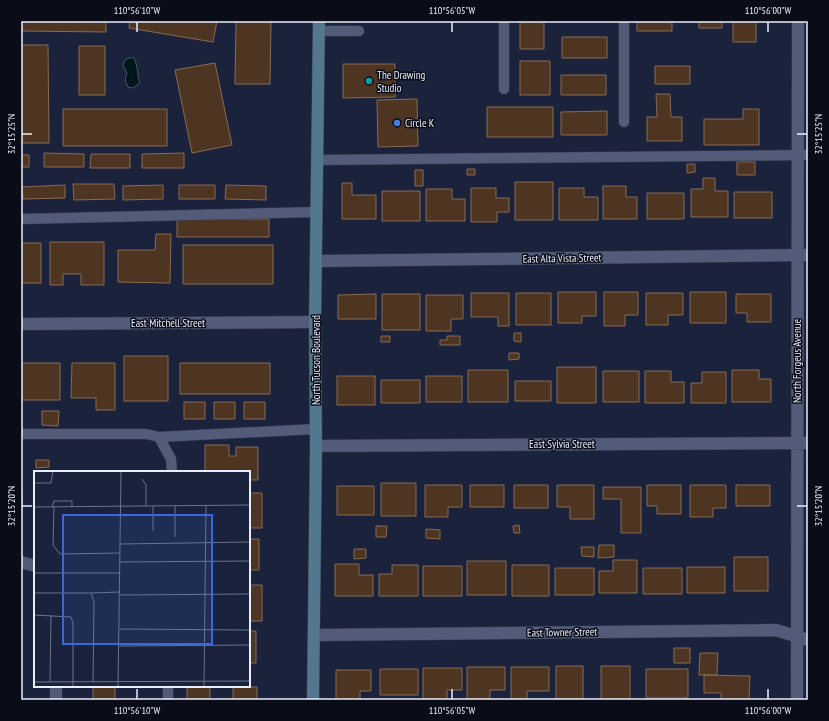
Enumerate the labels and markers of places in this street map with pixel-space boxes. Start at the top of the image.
place label: The Drawing Studio [377,68,426,95]
marker: The Drawing Studio [364,76,374,86]
place label: Circle K [405,116,435,130]
marker: Circle K [392,118,402,128]

